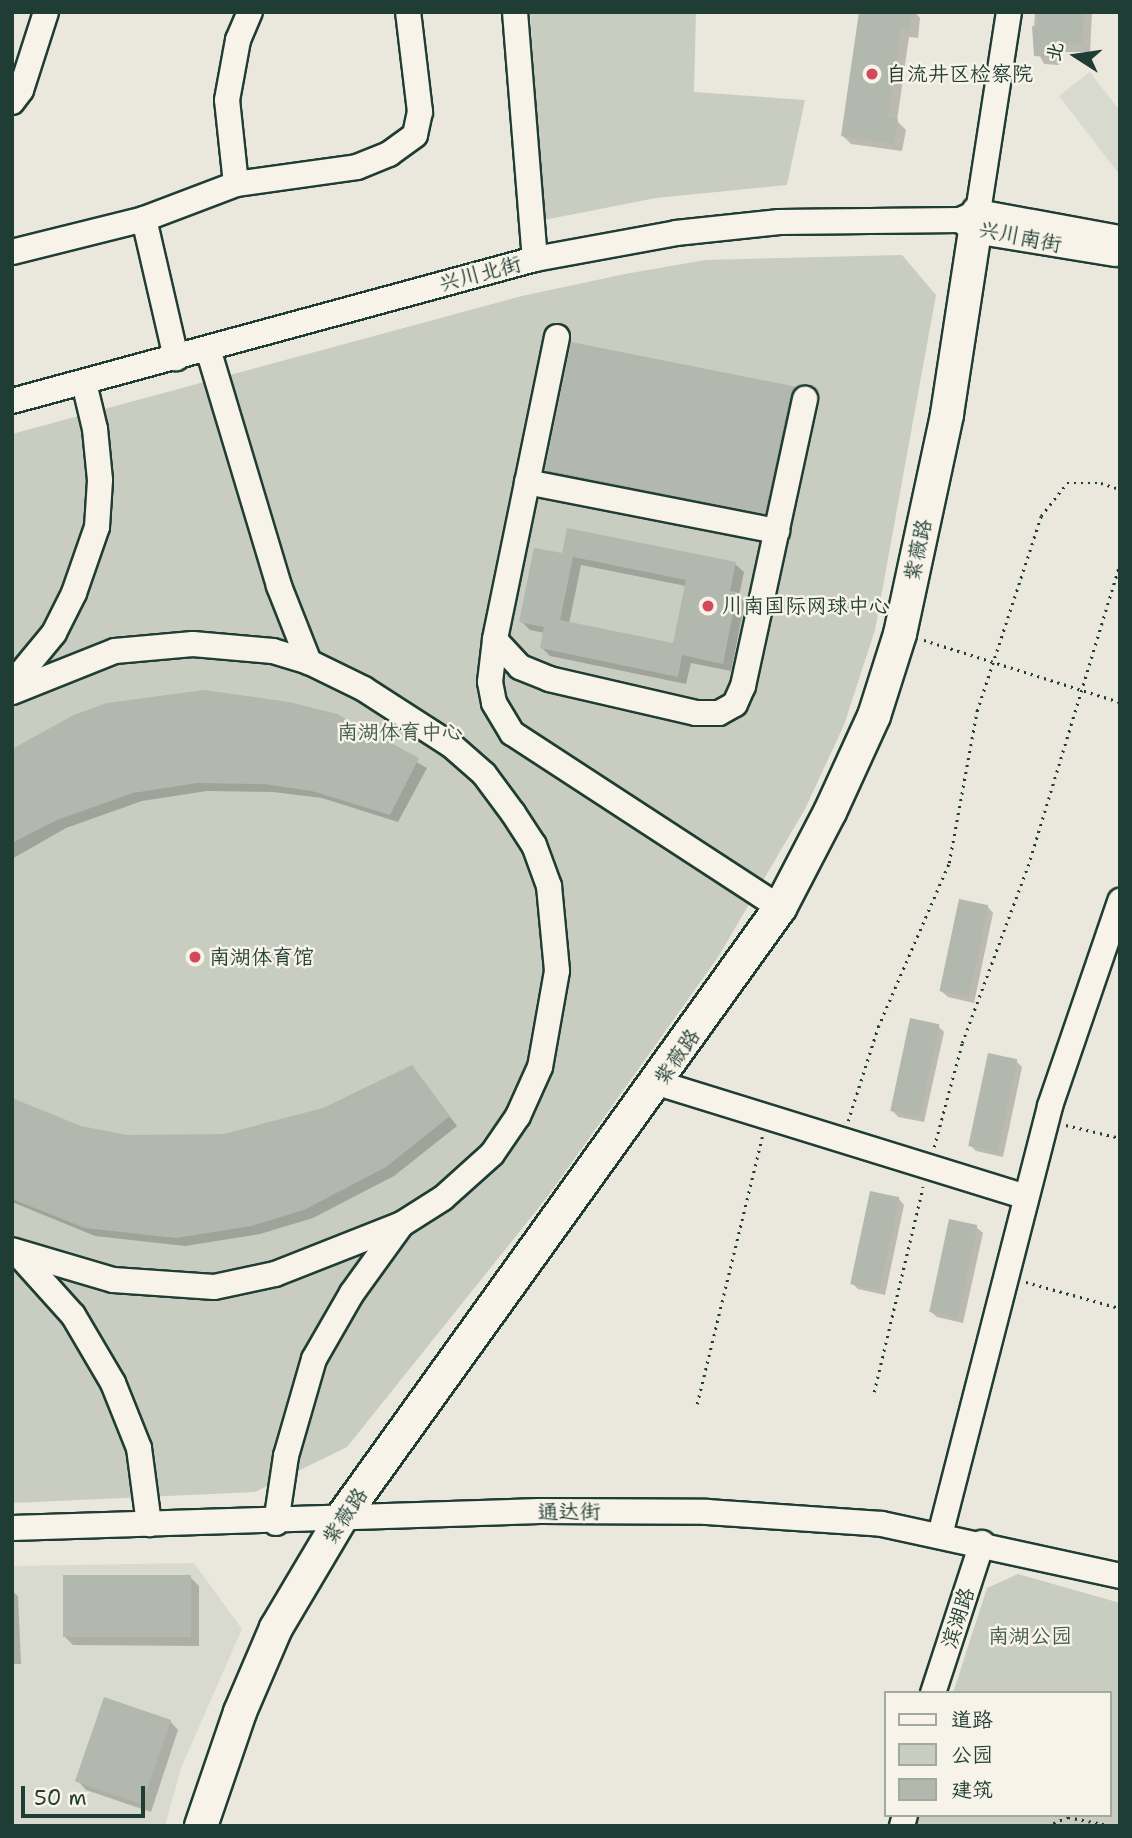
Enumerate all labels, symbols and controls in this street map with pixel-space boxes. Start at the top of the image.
north arrow [1041,21,1111,91]
text: 北 [1041,40,1069,63]
place label: 自流井区检察院 [886,61,1033,87]
marker: 自流井区检察院 [864,66,880,82]
street label: 兴川南街 [976,217,1064,257]
street label: 兴川北街 [436,251,524,297]
street label: 紫薇路 [899,517,937,583]
place label: 川南国际网球中心 [722,593,890,619]
marker: 川南国际网球中心 [700,598,716,614]
park label: 南湖体育中心 [337,719,463,745]
place label: 南湖体育馆 [209,944,314,970]
marker: 南湖体育馆 [187,949,203,965]
street label: 紫薇路 [649,1024,705,1090]
street label: 紫薇路 [317,1483,373,1549]
street label: 通达街 [537,1499,601,1525]
street label: 滨湖路 [936,1584,980,1652]
park label: 南湖公园 [988,1623,1072,1649]
legend [884,1691,1111,1817]
text: 道路 [951,1706,993,1734]
text: 公园 [951,1741,993,1769]
scale bar [24,1772,149,1816]
text: 建筑 [951,1776,993,1804]
text: 50 m [34,1784,87,1812]

